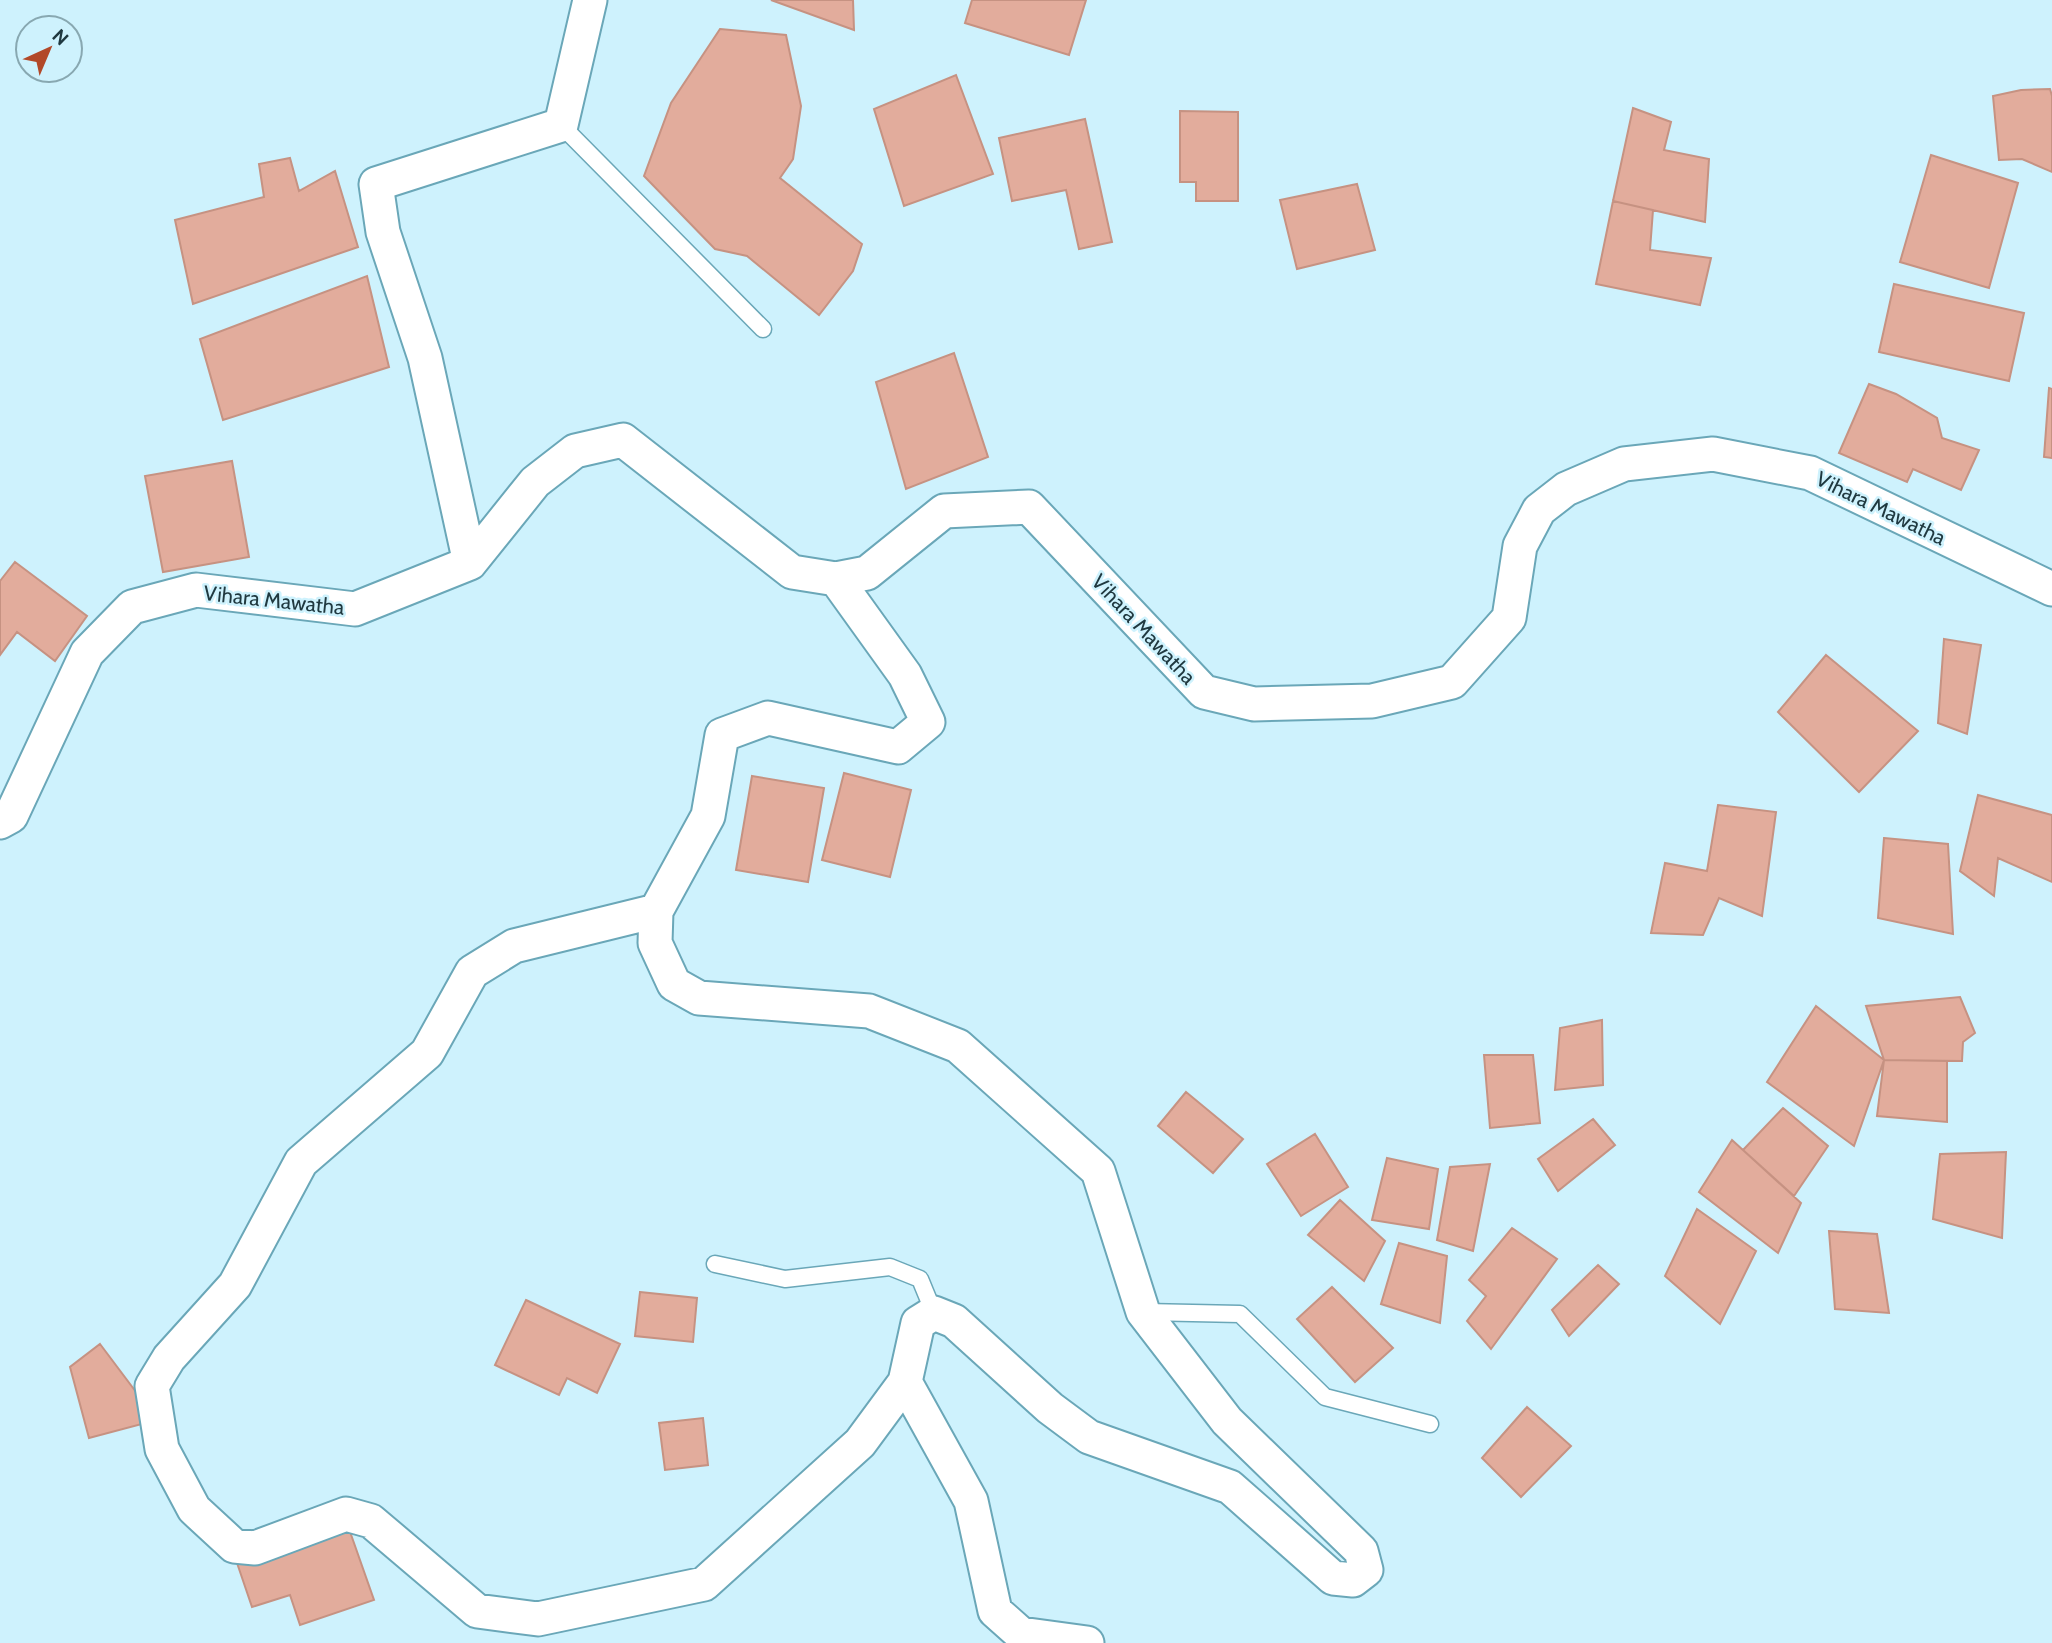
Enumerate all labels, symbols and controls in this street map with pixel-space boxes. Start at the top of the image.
north arrow [14,14,84,84]
text: N [48,24,73,50]
street label: Vihara Mawatha [1812,466,1950,550]
street label: Vihara Mawatha [1087,569,1201,689]
street label: Vihara Mawatha [202,580,346,620]

